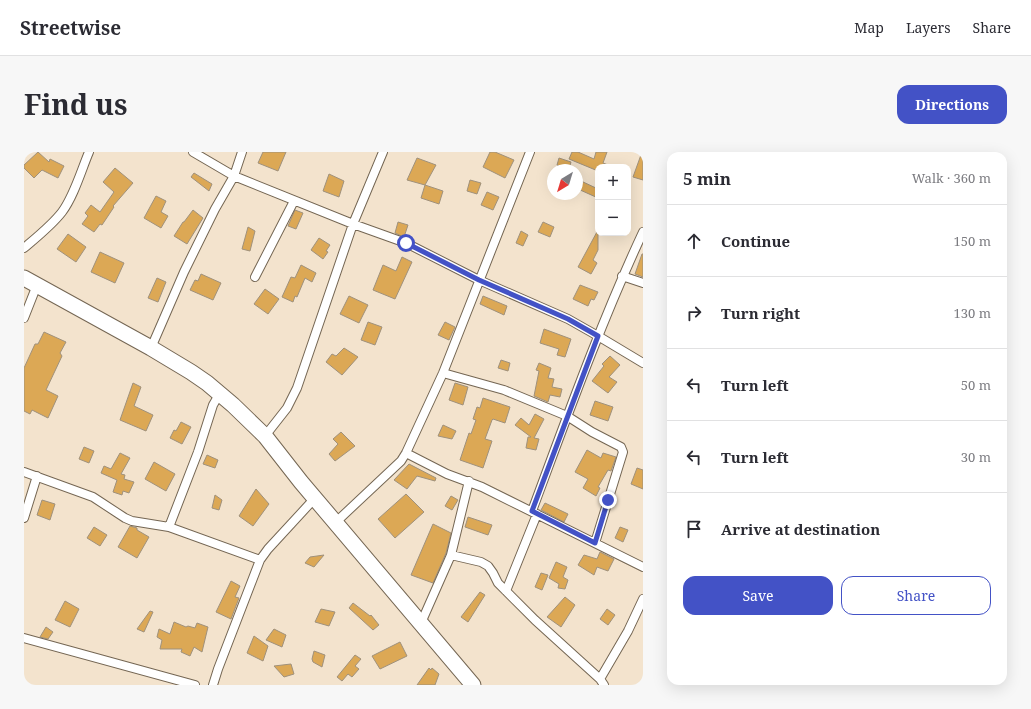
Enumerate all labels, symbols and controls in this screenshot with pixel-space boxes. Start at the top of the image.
text: Streetwise [20,15,121,41]
text: Map [854,18,884,37]
text: Layers [906,18,951,37]
text: Share [973,18,1011,37]
text: Find us [24,85,128,123]
button: Directions [897,85,1007,124]
north arrow [547,164,583,200]
map controls [595,164,631,236]
button: + [595,164,631,200]
text: 5 min [683,167,731,190]
text: Walk · 360 m [912,169,991,187]
button: − [595,200,631,236]
icon: ahead [683,230,705,252]
text: Continue [721,231,790,251]
text: 150 m [954,232,991,250]
route start [397,234,415,252]
icon: right [683,302,705,324]
text: Turn right [721,303,800,323]
text: 130 m [954,304,991,322]
icon: left [683,374,705,396]
text: Turn left [721,375,789,395]
text: 50 m [961,376,991,394]
icon: left [683,446,705,468]
text: Turn left [721,447,789,467]
text: 30 m [961,448,991,466]
route end [599,491,617,509]
icon: arrive [683,518,705,540]
text: Arrive at destination [721,519,880,539]
button: Save [683,576,833,615]
button: Share [841,576,991,615]

